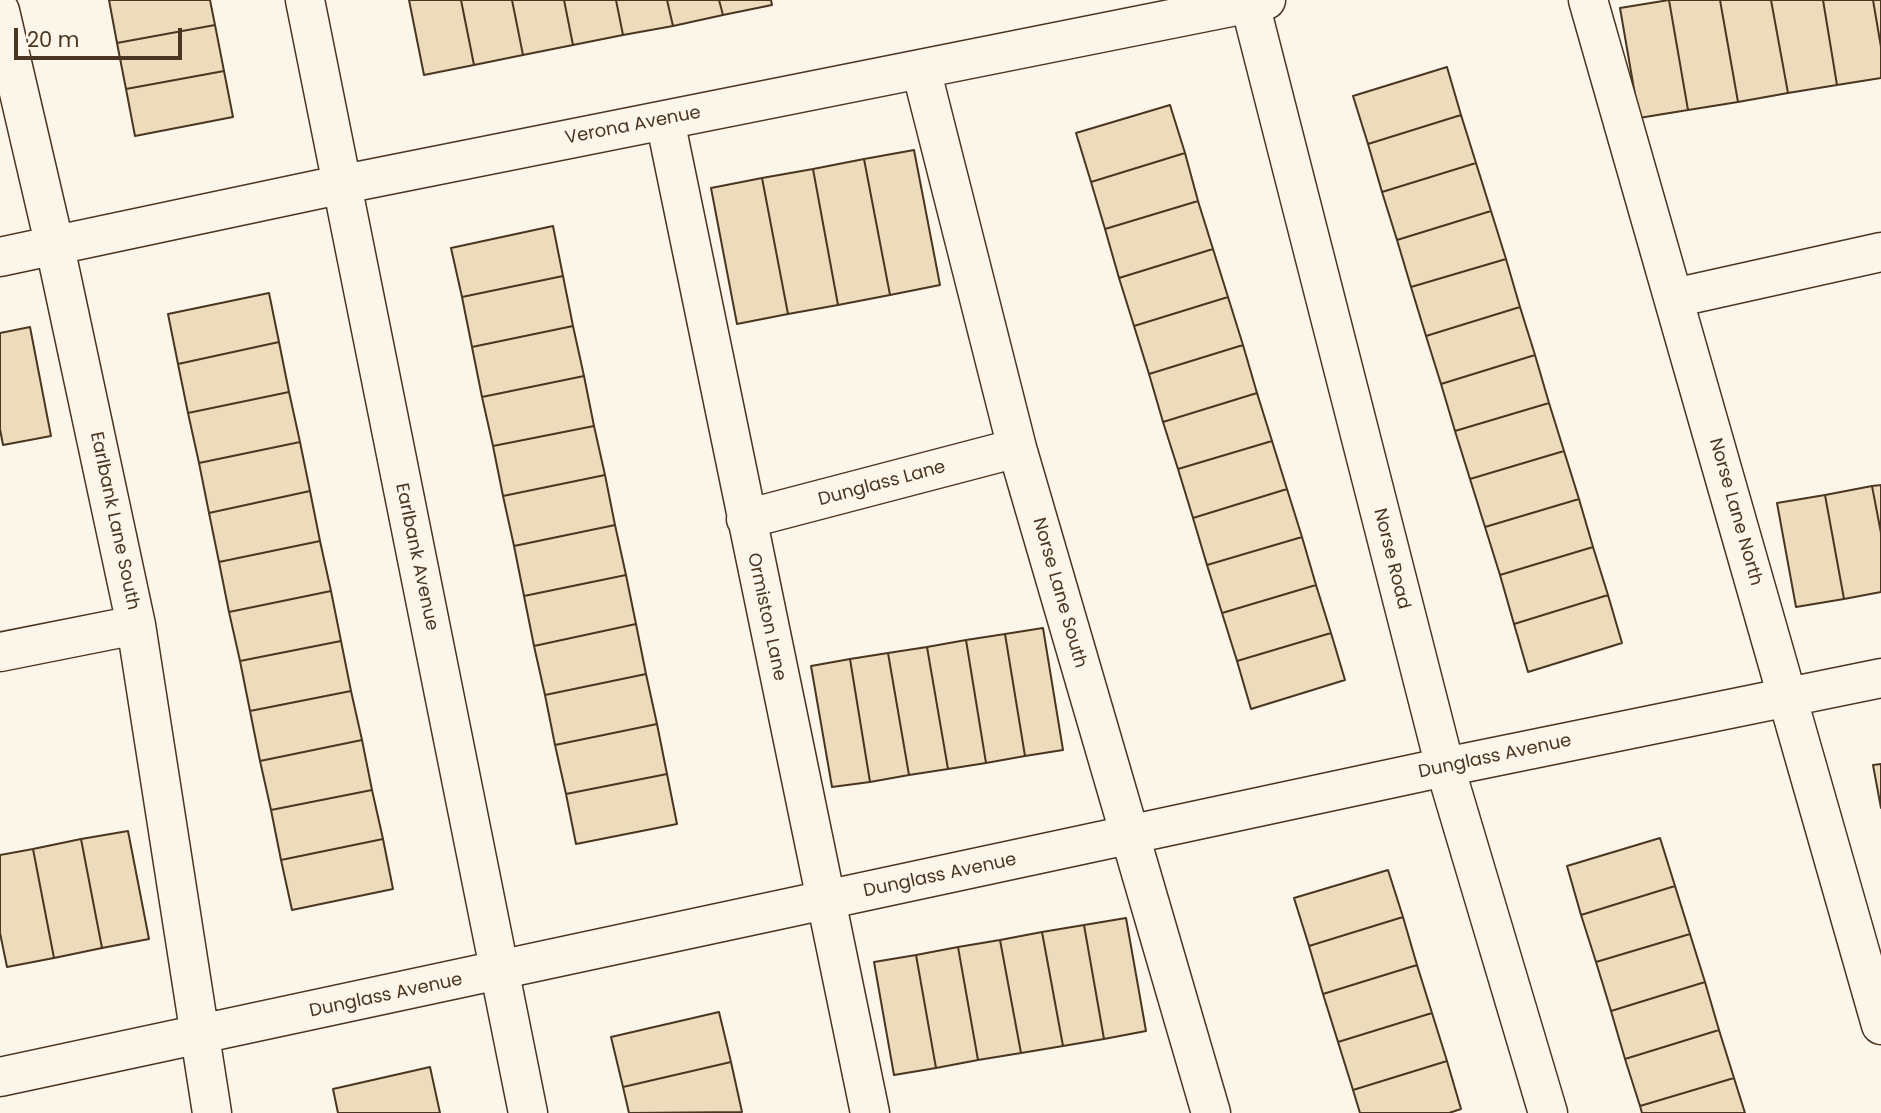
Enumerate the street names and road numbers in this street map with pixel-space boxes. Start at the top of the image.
street label: Verona Avenue [563,102,703,150]
street label: Earlbank Lane South [85,430,143,612]
street label: Norse Lane North [1704,436,1766,588]
street label: Dunglass Lane [816,457,948,511]
street label: Earlbank Avenue [390,481,442,633]
street label: Norse Road [1368,506,1414,612]
street label: Norse Lane South [1027,515,1091,671]
street label: Ormiston Lane [742,551,790,683]
street label: Dunglass Avenue [1417,730,1573,784]
street label: Dunglass Avenue [862,849,1018,903]
street label: Dunglass Avenue [308,969,464,1023]

